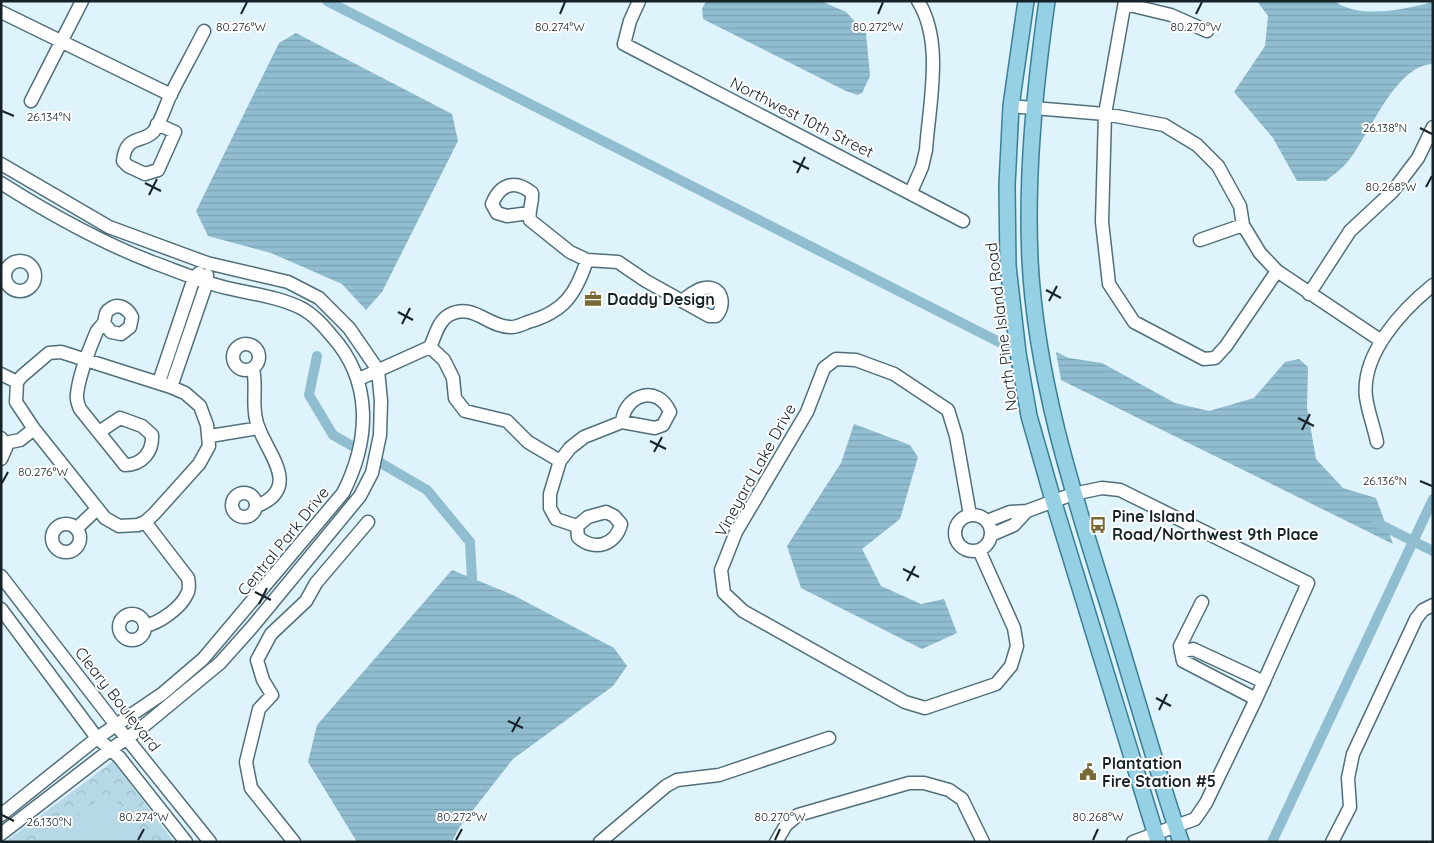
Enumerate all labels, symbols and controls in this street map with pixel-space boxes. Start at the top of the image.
text: 80.276°W [216,19,266,34]
text: 80.274°W [535,19,585,34]
text: 80.272°W [853,19,904,34]
text: 80.270°W [1170,19,1222,34]
street label: Northwest 10th Street [727,72,877,162]
text: 26.134°N [27,109,71,124]
text: 26.138°N [1363,120,1407,135]
text: 80.268°W [1366,179,1417,194]
street label: North Pine Island Road [981,241,1021,413]
office icon: Daddy Design [583,289,603,309]
place label: Daddy Design [607,289,715,309]
street label: Vineyard Lake Drive [710,400,800,540]
text: 80.276°W [18,464,68,479]
text: 26.136°N [1363,473,1407,488]
street label: Central Park Drive [233,482,333,600]
place label: Pine Island Road/Northwest 9th Place [1112,506,1318,544]
bus stop icon: Pine Island Road/Northwest 9th Place [1088,515,1108,535]
street label: Cleary Boulevard [71,643,165,755]
place label: Plantation Fire Station #5 [1102,753,1216,791]
public building icon: Plantation Fire Station #5 [1078,762,1098,782]
text: 80.274°W [119,809,169,824]
text: 80.272°W [437,809,488,824]
text: 80.270°W [754,809,806,824]
text: 80.268°W [1073,809,1124,824]
text: 26.130°N [26,814,72,829]

